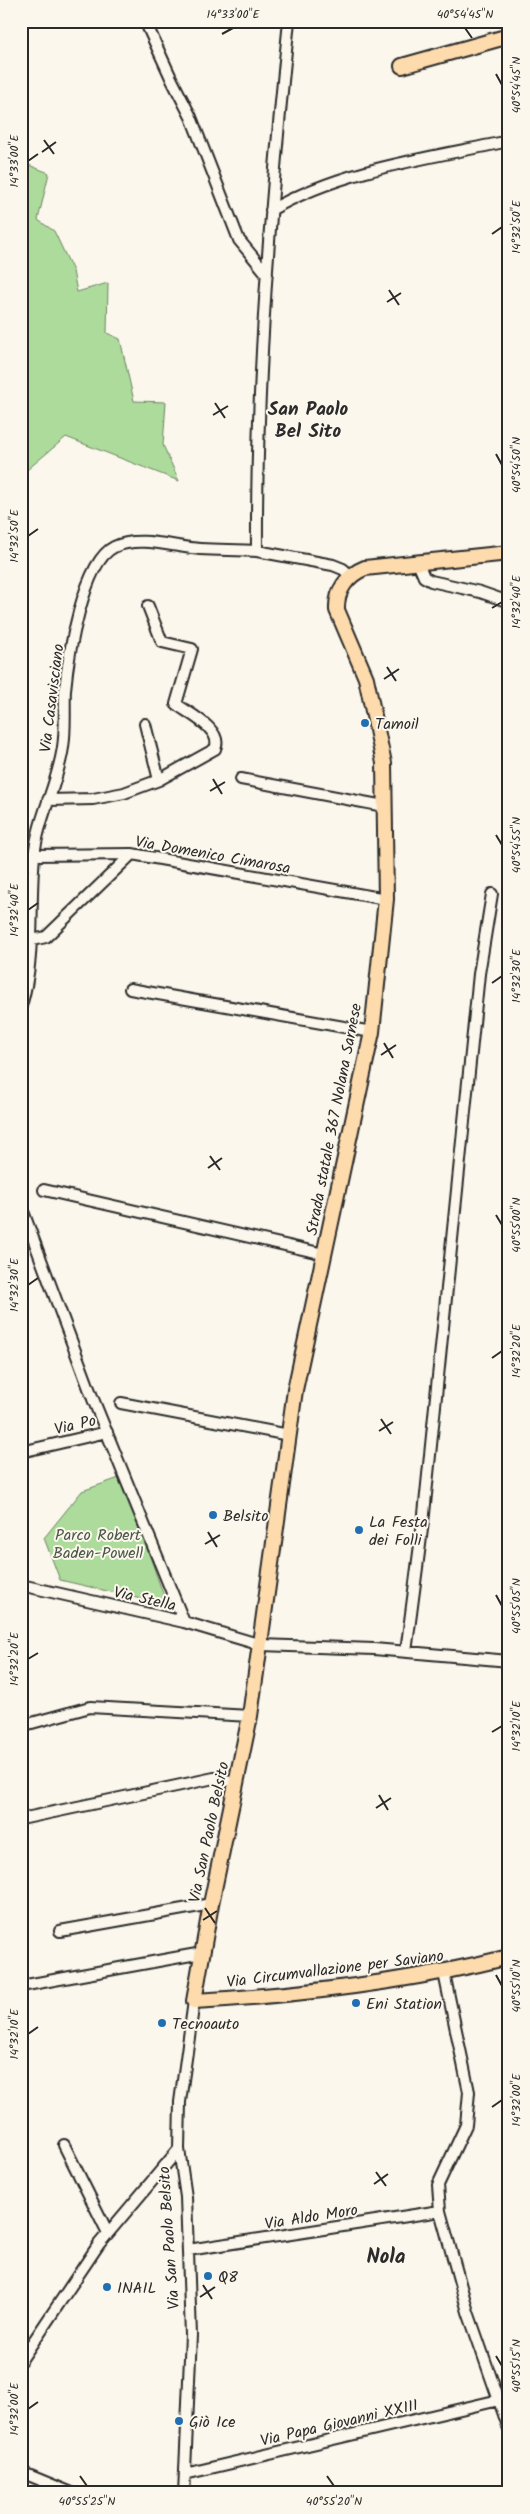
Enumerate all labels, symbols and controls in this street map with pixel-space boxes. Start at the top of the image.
text: 14°33'00"E [207,5,260,24]
text: 40°54'45"N [437,5,493,24]
text: 40°54'45"N [507,57,526,113]
text: 14°33'00"E [5,134,24,187]
text: 14°32'50"E [507,199,526,254]
district label: San Paolo Bel Sito [268,395,349,447]
text: 40°54'50"N [507,437,526,493]
text: 14°32'50"E [5,508,24,563]
text: 14°32'40"E [507,574,526,629]
street label: Via Casavisciano [33,642,72,754]
place label: Tamoil [375,712,419,737]
marker: Tamoil [359,717,371,729]
text: 40°54'55"N [507,817,526,873]
street label: Via Domenico Cimarosa [133,830,292,881]
text: 14°32'40"E [5,882,24,937]
text: 14°32'30"E [507,948,526,1003]
street label: Strada statale 367 Nolana Sarnese [300,1001,369,1237]
text: 40°55'00"N [507,1197,526,1253]
text: 14°32'30"E [5,1257,24,1312]
text: 14°32'20"E [507,1323,526,1378]
street label: Via Po [52,1409,99,1442]
place label: Belsito [223,1504,268,1529]
marker: Belsito [207,1509,219,1521]
place label: La Festa dei Folli [369,1510,428,1553]
park label: Parco Robert Baden-Powell [53,1523,143,1566]
marker: La Festa dei Folli [353,1524,365,1536]
text: 40°55'05"N [507,1578,526,1634]
street label: Via Stella [111,1580,178,1619]
text: 14°32'20"E [5,1631,24,1686]
text: 14°32'10"E [507,1700,526,1751]
street label: Via San Paolo Belsito [182,1759,237,1905]
street label: Via Circumvallazione per Saviano [225,1944,445,1995]
text: 40°55'10"N [507,1959,526,2013]
place label: Eni Station [366,1992,442,2017]
marker: Eni Station [350,1997,362,2009]
text: 14°32'10"E [5,2008,24,2059]
place label: Tecnoauto [172,2012,239,2037]
marker: Tecnoauto [156,2017,168,2029]
text: 14°32'00"E [507,2073,526,2127]
street label: Via San Paolo Belsito [152,2165,187,2310]
street label: Via Aldo Moro [263,2198,360,2237]
district label: Nola [366,2241,406,2274]
place label: Q8 [218,2265,238,2290]
marker: Q8 [202,2270,214,2282]
place label: INAIL [117,2276,156,2301]
marker: INAIL [101,2281,113,2293]
text: 40°55'15"N [507,2339,526,2393]
text: 14°32'00"E [5,2382,24,2436]
street label: Via Papa Giovanni XXIII [258,2393,421,2454]
place label: Giò Ice [189,2410,236,2435]
marker: Giò Ice [173,2415,185,2427]
text: 40°55'25"N [59,2492,115,2511]
text: 40°55'20"N [306,2492,362,2511]

